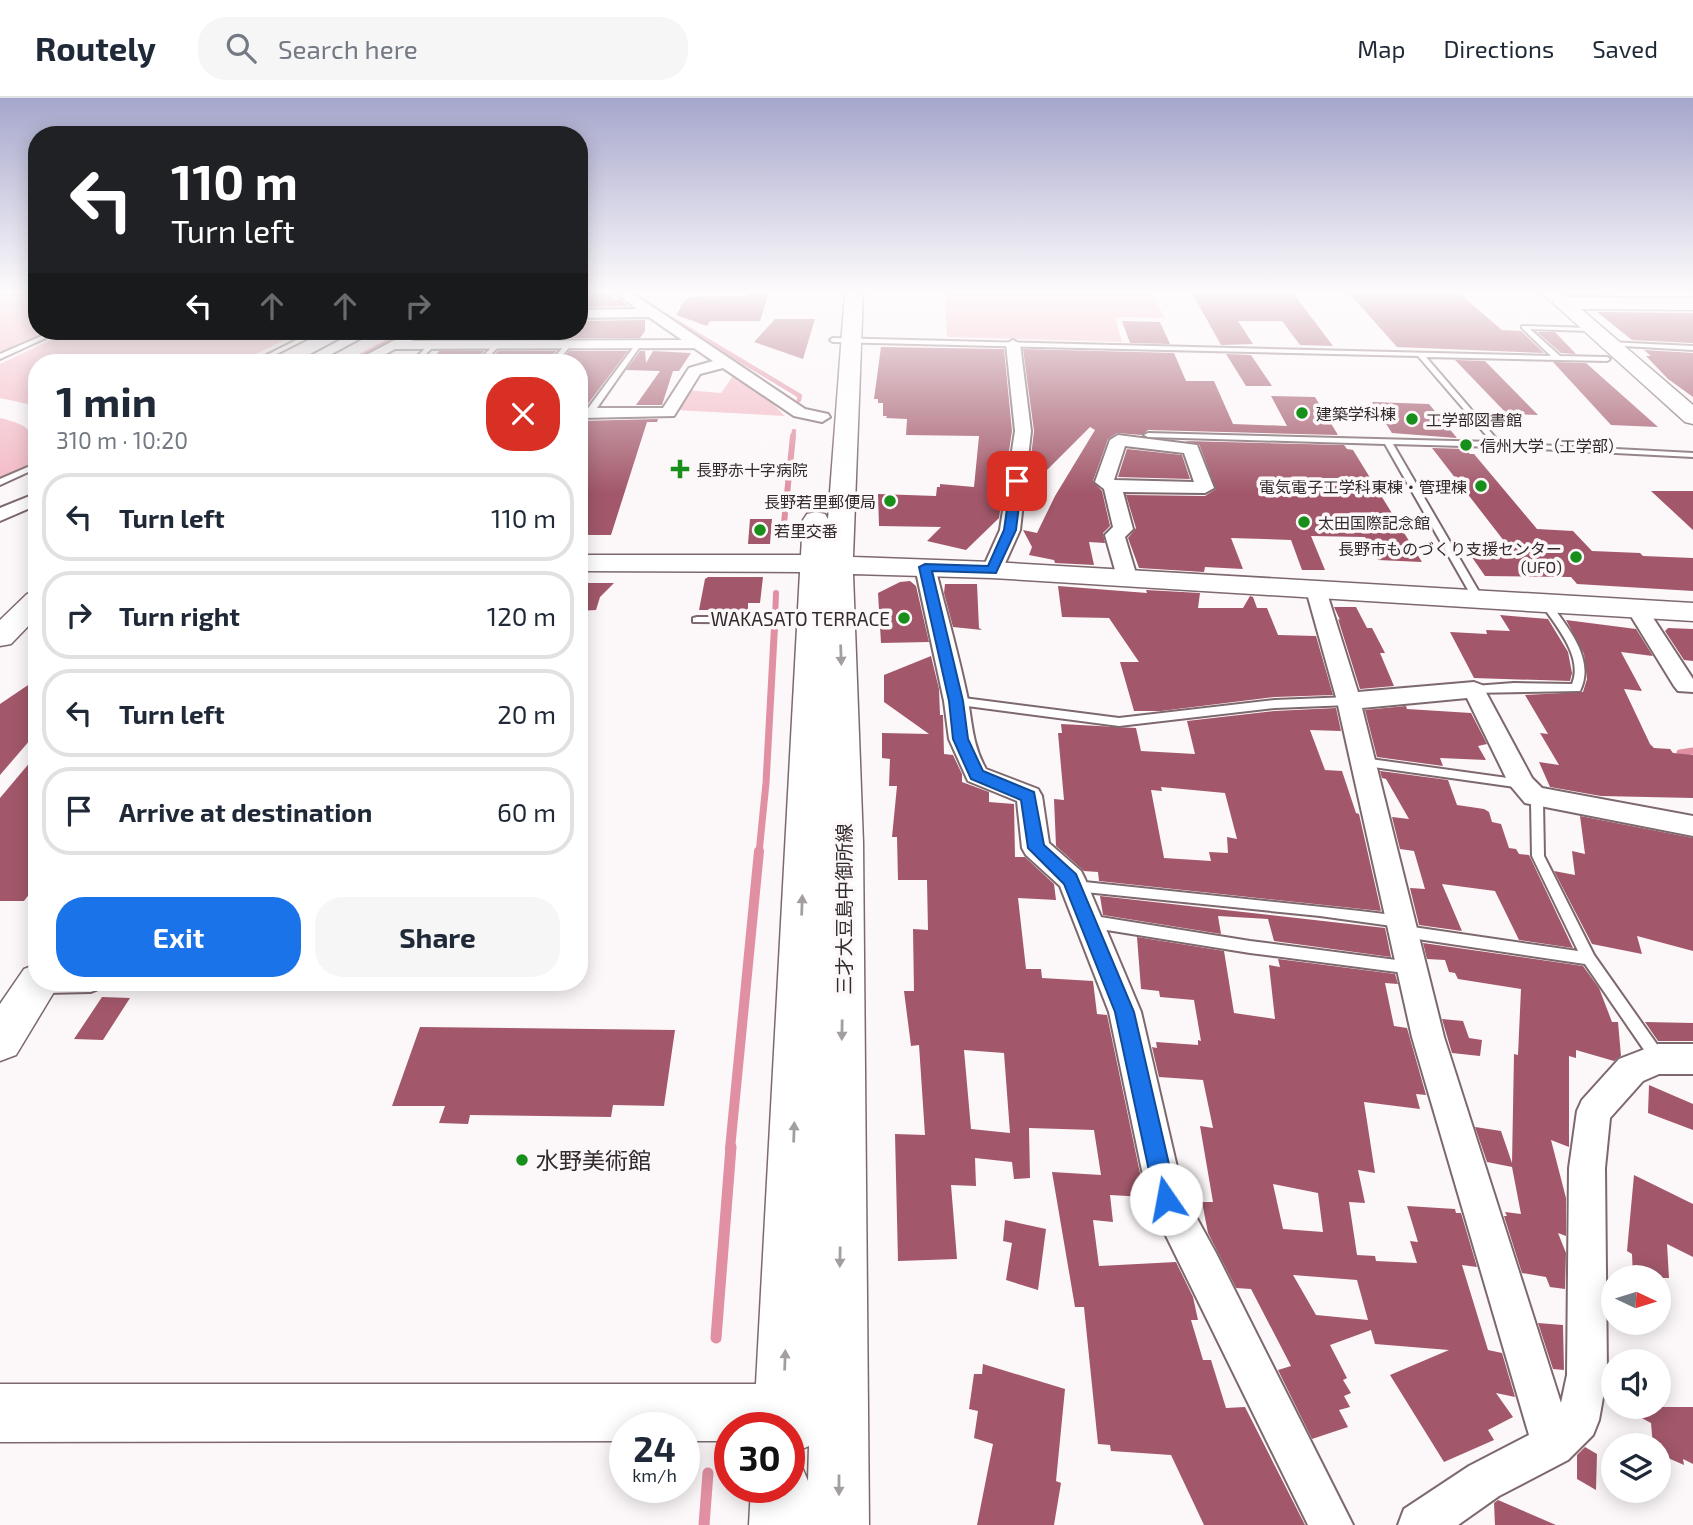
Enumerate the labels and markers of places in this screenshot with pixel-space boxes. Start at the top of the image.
place label: 建築学科棟 [1316,404,1396,423]
marker: 建築学科棟 [1294,405,1310,421]
place label: 工学部図書館 [1426,410,1522,429]
marker: 工学部図書館 [1404,411,1420,427]
place label: 信州大学（工学部） [1480,436,1624,455]
marker: 信州大学（工学部） [1458,437,1474,453]
pin [987,451,1047,511]
marker: 長野赤十字病院 [670,459,690,479]
place label: 長野赤十字病院 [696,460,808,479]
place label: 電気電子工学科東棟・管理棟 [1259,477,1467,496]
marker: 電気電子工学科東棟・管理棟 [1473,478,1489,494]
place label: 長野若里郵便局 [764,492,876,511]
marker: 長野若里郵便局 [882,493,898,509]
place label: 太田国際記念館 [1318,513,1430,532]
marker: 太田国際記念館 [1296,514,1312,530]
place label: 若里交番 [774,521,838,540]
marker: 若里交番 [752,522,768,538]
place label: 長野市ものづくり支援センター (UFO) [1338,539,1562,576]
marker: 長野市ものづくり支援センター (UFO) [1568,549,1584,565]
place label: WAKASATO TERRACE [711,607,890,630]
marker: WAKASATO TERRACE [896,610,912,626]
place label: 水野美術館 [536,1146,651,1174]
marker: 水野美術館 [514,1152,530,1168]

